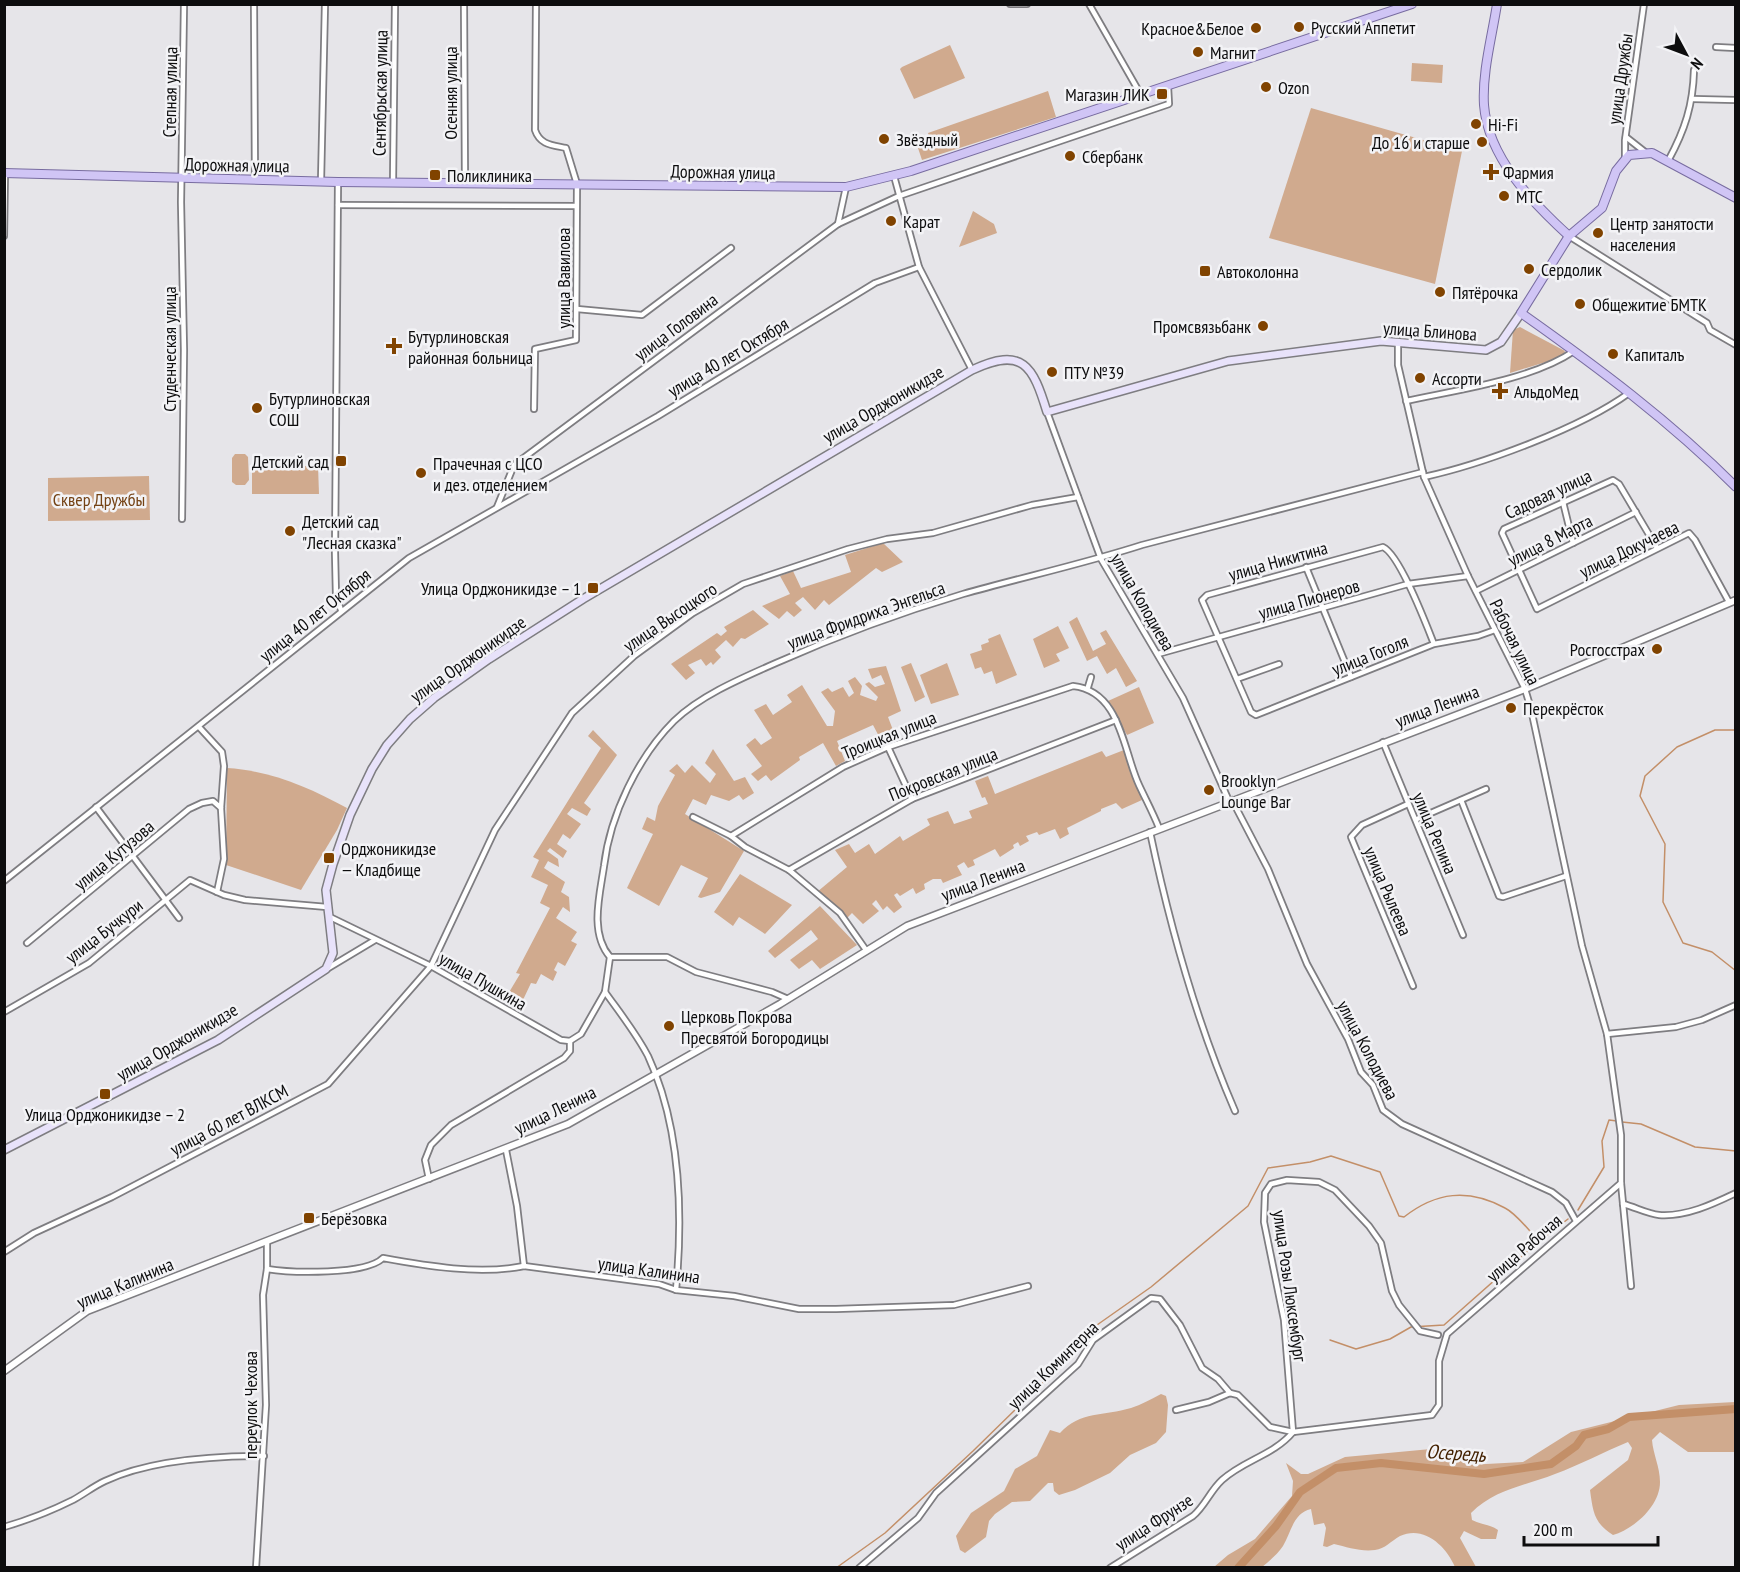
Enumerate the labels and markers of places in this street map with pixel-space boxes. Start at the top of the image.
place label: Русский Аппетит [1311,16,1415,39]
place label: Красное&Белое [1141,17,1244,40]
marker: Русский Аппетит [1292,20,1306,34]
marker: Красное&Белое [1249,21,1263,35]
place label: Магнит [1210,41,1256,64]
marker: Магнит [1191,45,1205,59]
place label: Ozon [1278,76,1310,99]
marker: Ozon [1259,80,1273,94]
place label: Магазин ЛИК [1065,83,1150,106]
marker: Магазин ЛИК [1155,87,1169,101]
place label: Hi-Fi [1488,113,1518,136]
marker: Hi-Fi [1469,117,1483,131]
place label: Звёздный [896,128,958,151]
place label: До 16 и старше [1372,131,1470,154]
marker: Звёздный [877,132,891,146]
marker: До 16 и старше [1475,135,1489,149]
place label: Сбербанк [1082,145,1143,168]
marker: Сбербанк [1063,149,1077,163]
place label: Фармия [1503,161,1554,184]
place label: Поликлиника [447,164,532,187]
marker: Фармия [1484,165,1498,179]
marker: Поликлиника [428,168,442,182]
place label: МТС [1516,185,1543,208]
marker: МТС [1497,189,1511,203]
place label: Карат [903,210,940,233]
place label: Центр занятости населения [1610,212,1714,256]
marker: Карат [884,214,898,228]
marker: Центр занятости населения [1591,226,1605,240]
place label: Сердолик [1541,258,1602,281]
place label: Автоколонна [1217,260,1299,283]
marker: Сердолик [1522,262,1536,276]
marker: Автоколонна [1198,264,1212,278]
place label: Пятёрочка [1452,281,1518,304]
marker: Пятёрочка [1433,285,1447,299]
place label: Общежитие БМТК [1592,293,1707,316]
marker: Общежитие БМТК [1573,297,1587,311]
place label: Промсвязьбанк [1153,315,1251,338]
marker: Промсвязьбанк [1256,319,1270,333]
place label: Бутурлиновская районная больница [408,325,533,369]
marker: Бутурлиновская районная больница [385,337,403,355]
place label: Капиталъ [1625,343,1684,366]
marker: Капиталъ [1606,347,1620,361]
place label: ПТУ №39 [1064,361,1124,384]
marker: ПТУ №39 [1045,365,1059,379]
place label: Ассорти [1432,367,1482,390]
marker: Ассорти [1413,371,1427,385]
place label: АльдоМед [1514,380,1579,403]
marker: АльдоМед [1491,382,1509,400]
place label: Бутурлиновская СОШ [269,387,370,431]
marker: Бутурлиновская СОШ [250,401,264,415]
place label: Детский сад [252,450,329,473]
place label: Прачечная с ЦСО и дез. отделением [433,452,548,496]
marker: Детский сад [334,454,348,468]
marker: Прачечная с ЦСО и дез. отделением [414,466,428,480]
place label: Детский сад "Лесная сказка" [302,510,402,554]
marker: Детский сад "Лесная сказка" [283,524,297,538]
place label: Улица Орджоникидзе – 1 [421,577,581,600]
marker: Улица Орджоникидзе – 1 [586,581,600,595]
place label: Росгосстрах [1570,638,1646,661]
marker: Росгосстрах [1650,642,1664,656]
place label: Перекрёсток [1523,697,1604,720]
marker: Перекрёсток [1504,701,1518,715]
place label: Brooklyn Lounge Bar [1221,769,1291,813]
marker: Brooklyn Lounge Bar [1202,783,1216,797]
place label: Орджоникидзе — Кладбище [341,837,436,881]
marker: Орджоникидзе — Кладбище [322,851,336,865]
place label: Церковь Покрова Пресвятой Богородицы [681,1005,829,1049]
marker: Церковь Покрова Пресвятой Богородицы [662,1019,676,1033]
marker: Улица Орджоникидзе – 2 [98,1087,112,1101]
place label: Улица Орджоникидзе – 2 [25,1103,185,1126]
place label: Берёзовка [321,1207,387,1230]
marker: Берёзовка [302,1211,316,1225]

